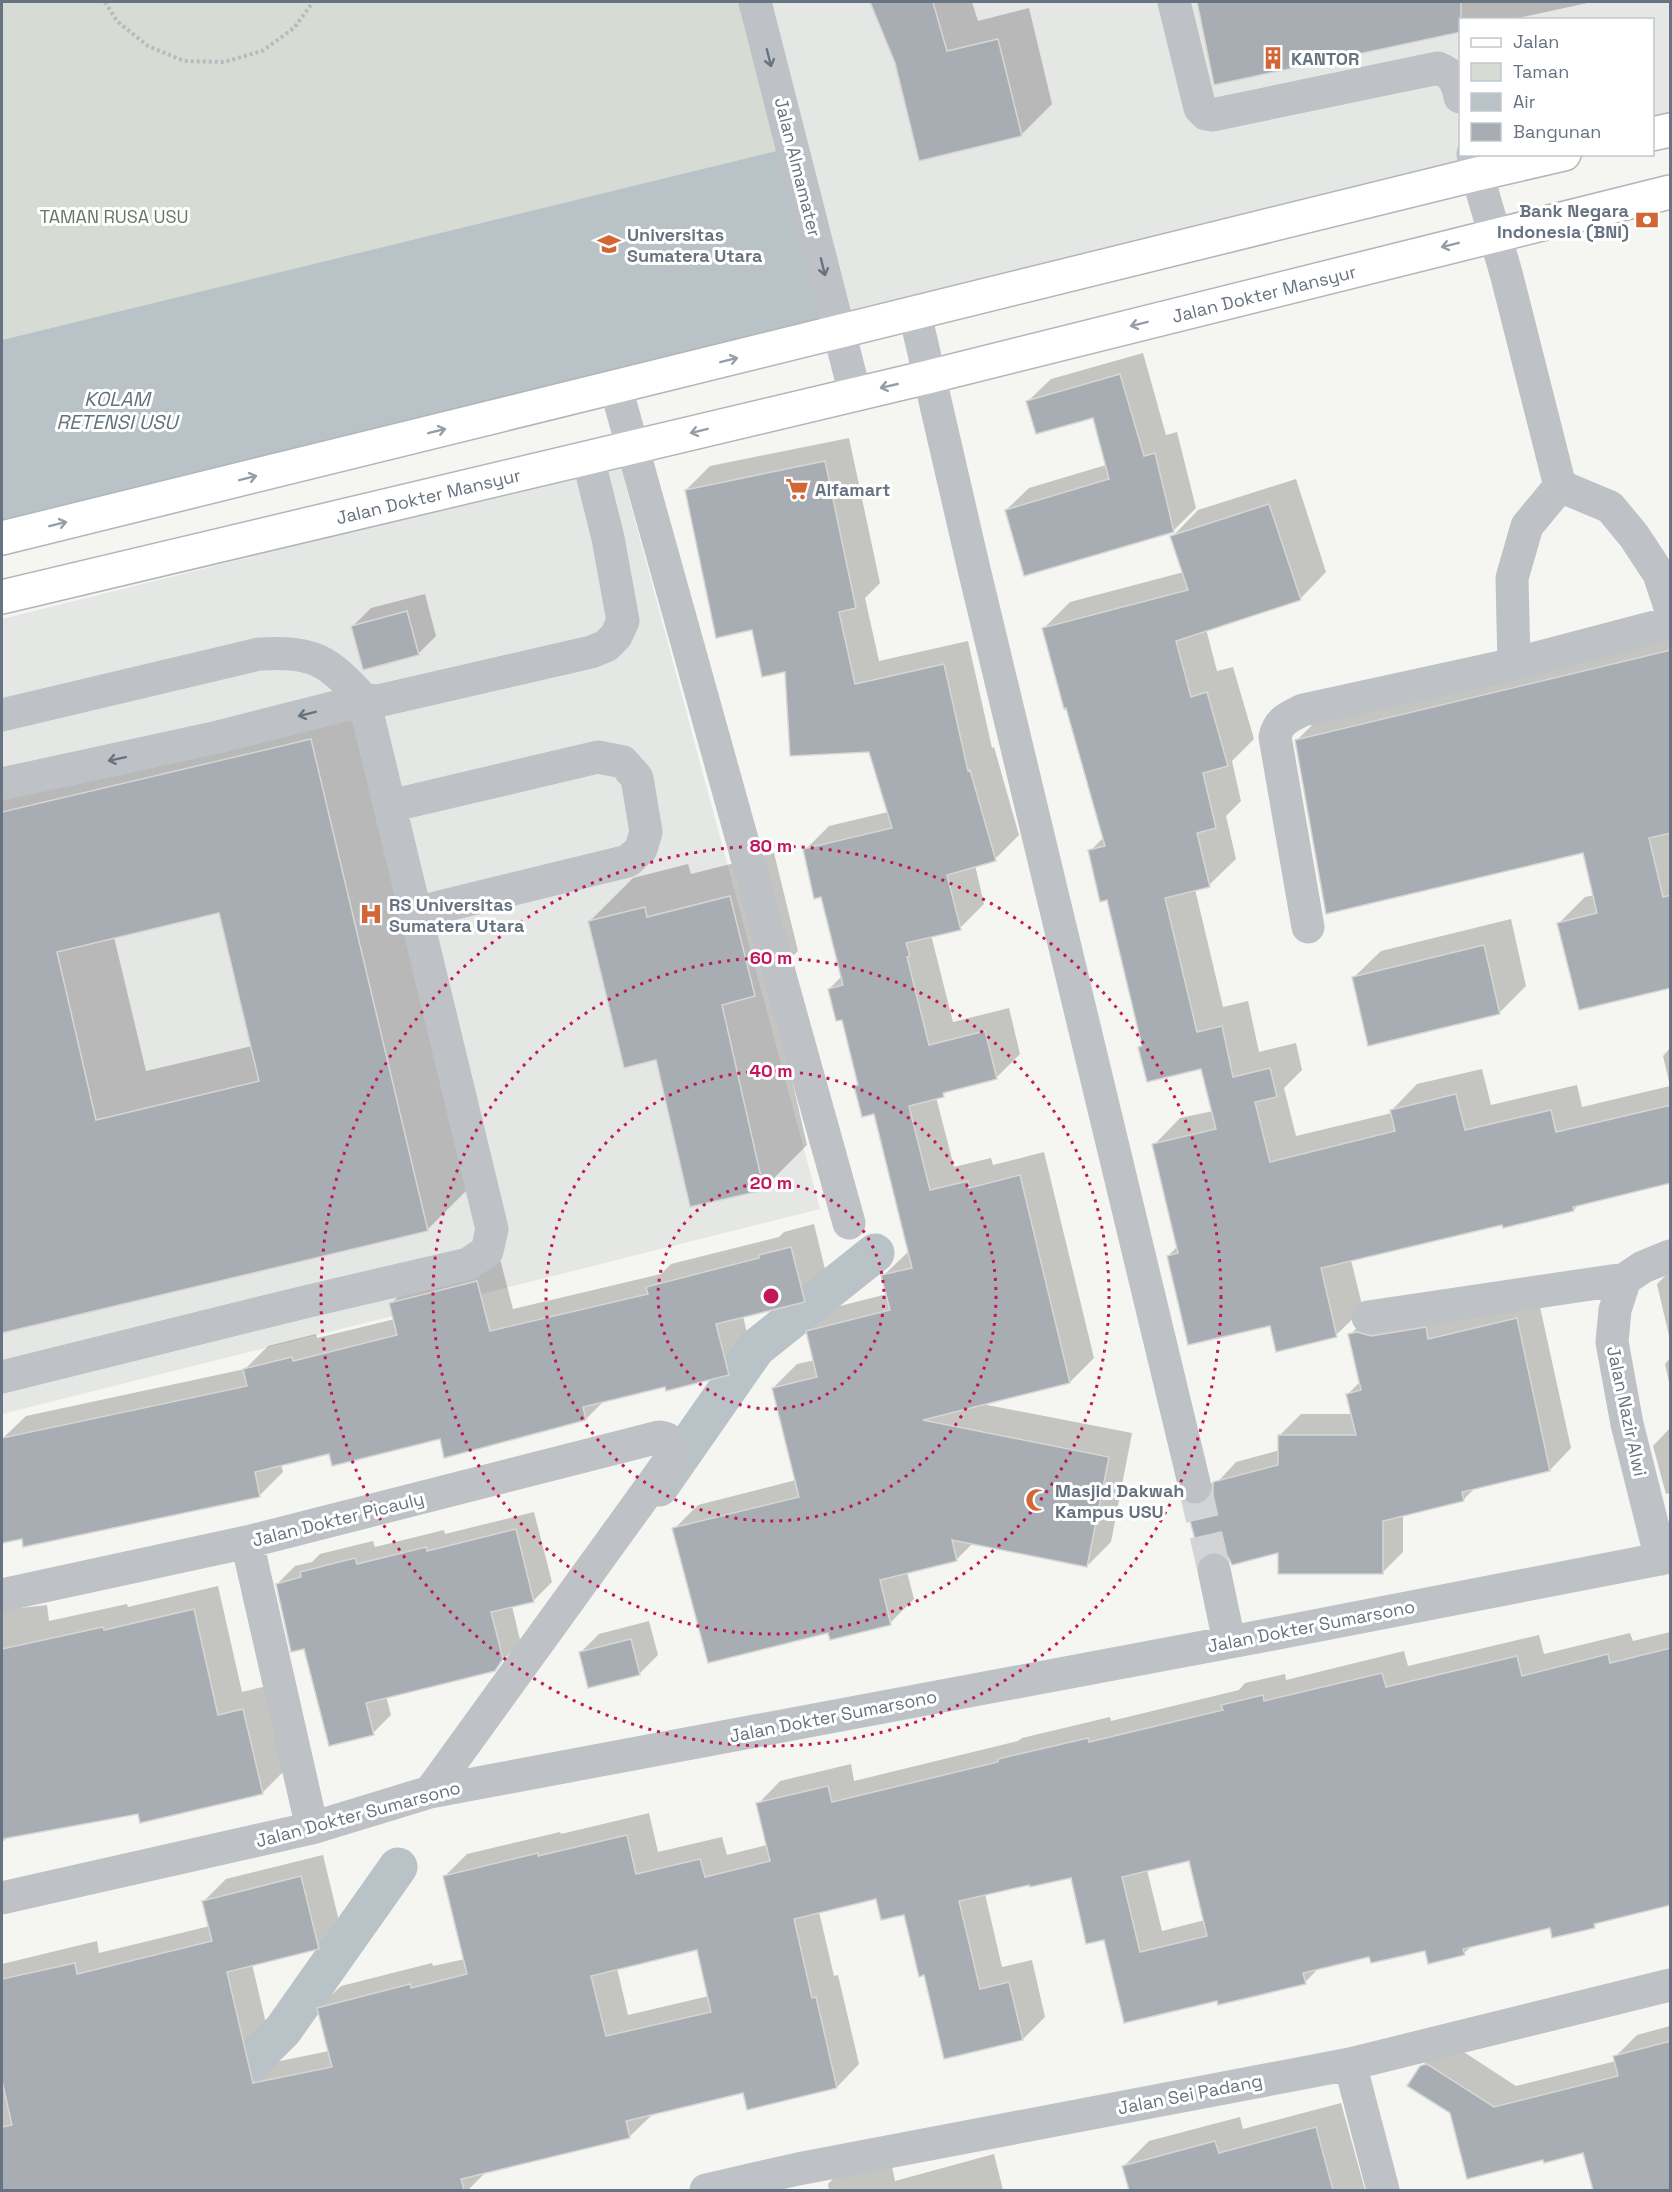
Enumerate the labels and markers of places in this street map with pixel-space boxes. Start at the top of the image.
building icon: KANTOR [1260,45,1286,71]
place label: KANTOR [1291,47,1359,70]
place label: Bank Negara Indonesia (BNI) [1497,199,1630,243]
bank icon: Bank Negara Indonesia (BNI) [1634,207,1660,233]
place label: Universitas Sumatera Utara [627,223,763,267]
school or university icon: Universitas Sumatera Utara [596,231,622,257]
supermarket icon: Alfamart [784,476,810,502]
place label: Alfamart [815,478,890,501]
place label: RS Universitas Sumatera Utara [389,893,525,937]
hospital icon: RS Universitas Sumatera Utara [358,901,384,927]
centre of rings [761,1286,781,1306]
place label: Masjid Dakwah Kampus USU [1055,1479,1184,1523]
mosque icon: Masjid Dakwah Kampus USU [1024,1487,1050,1513]

